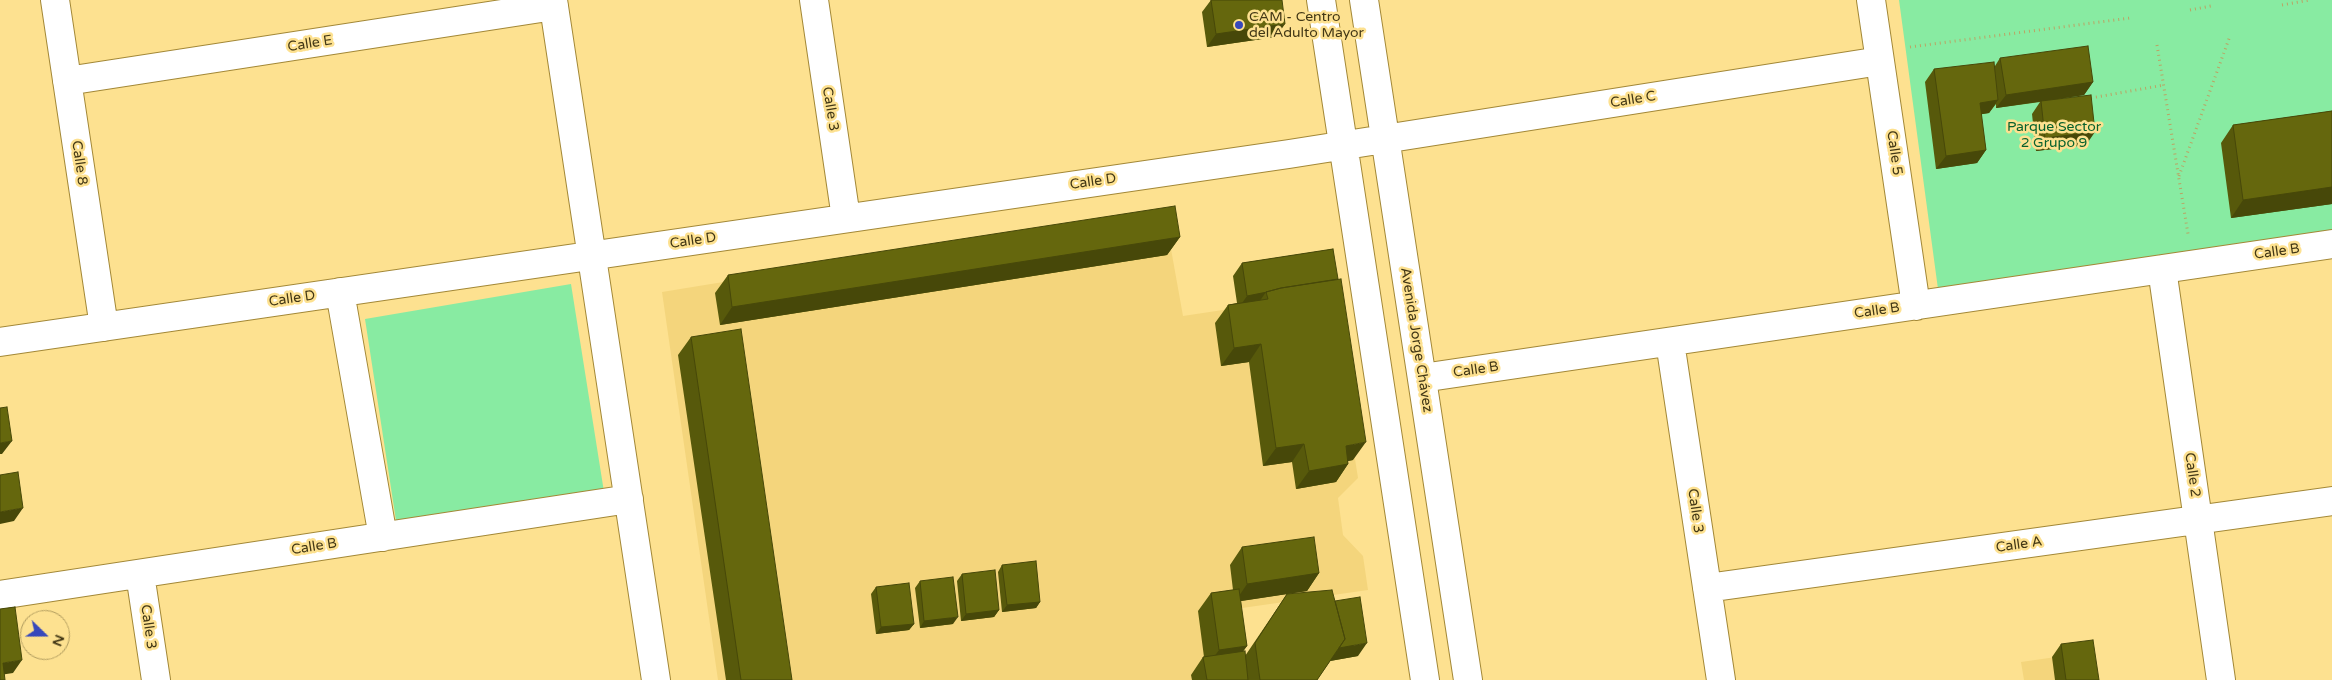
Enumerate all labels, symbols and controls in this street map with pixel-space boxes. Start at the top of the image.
place label: CAM - Centro del Adulto Mayor [1249,9,1364,41]
marker: CAM - Centro del Adulto Mayor [1233,19,1245,31]
street label: Calle E [286,32,334,56]
street label: Calle 3 [818,85,842,133]
street label: Calle C [1609,88,1657,112]
park label: Parque Sector 2 Grupo 9 [2007,119,2101,152]
street label: Calle 5 [1883,130,1905,176]
street label: Calle 8 [68,140,90,186]
street label: Calle D [1069,170,1117,194]
street label: Calle D [669,229,717,253]
street label: Calle B [2253,240,2301,264]
street label: Avenida Jorge Chávez [1396,266,1436,414]
street label: Calle D [268,287,316,311]
street label: Calle B [1853,299,1901,323]
street label: Calle B [1452,358,1500,382]
street label: Calle 2 [2181,452,2203,498]
street label: Calle 3 [1684,488,1706,534]
street label: Calle A [1995,533,2043,557]
street label: Calle B [290,535,338,559]
street label: Calle 3 [137,604,159,650]
north arrow [20,610,70,660]
text: N [48,632,68,649]

